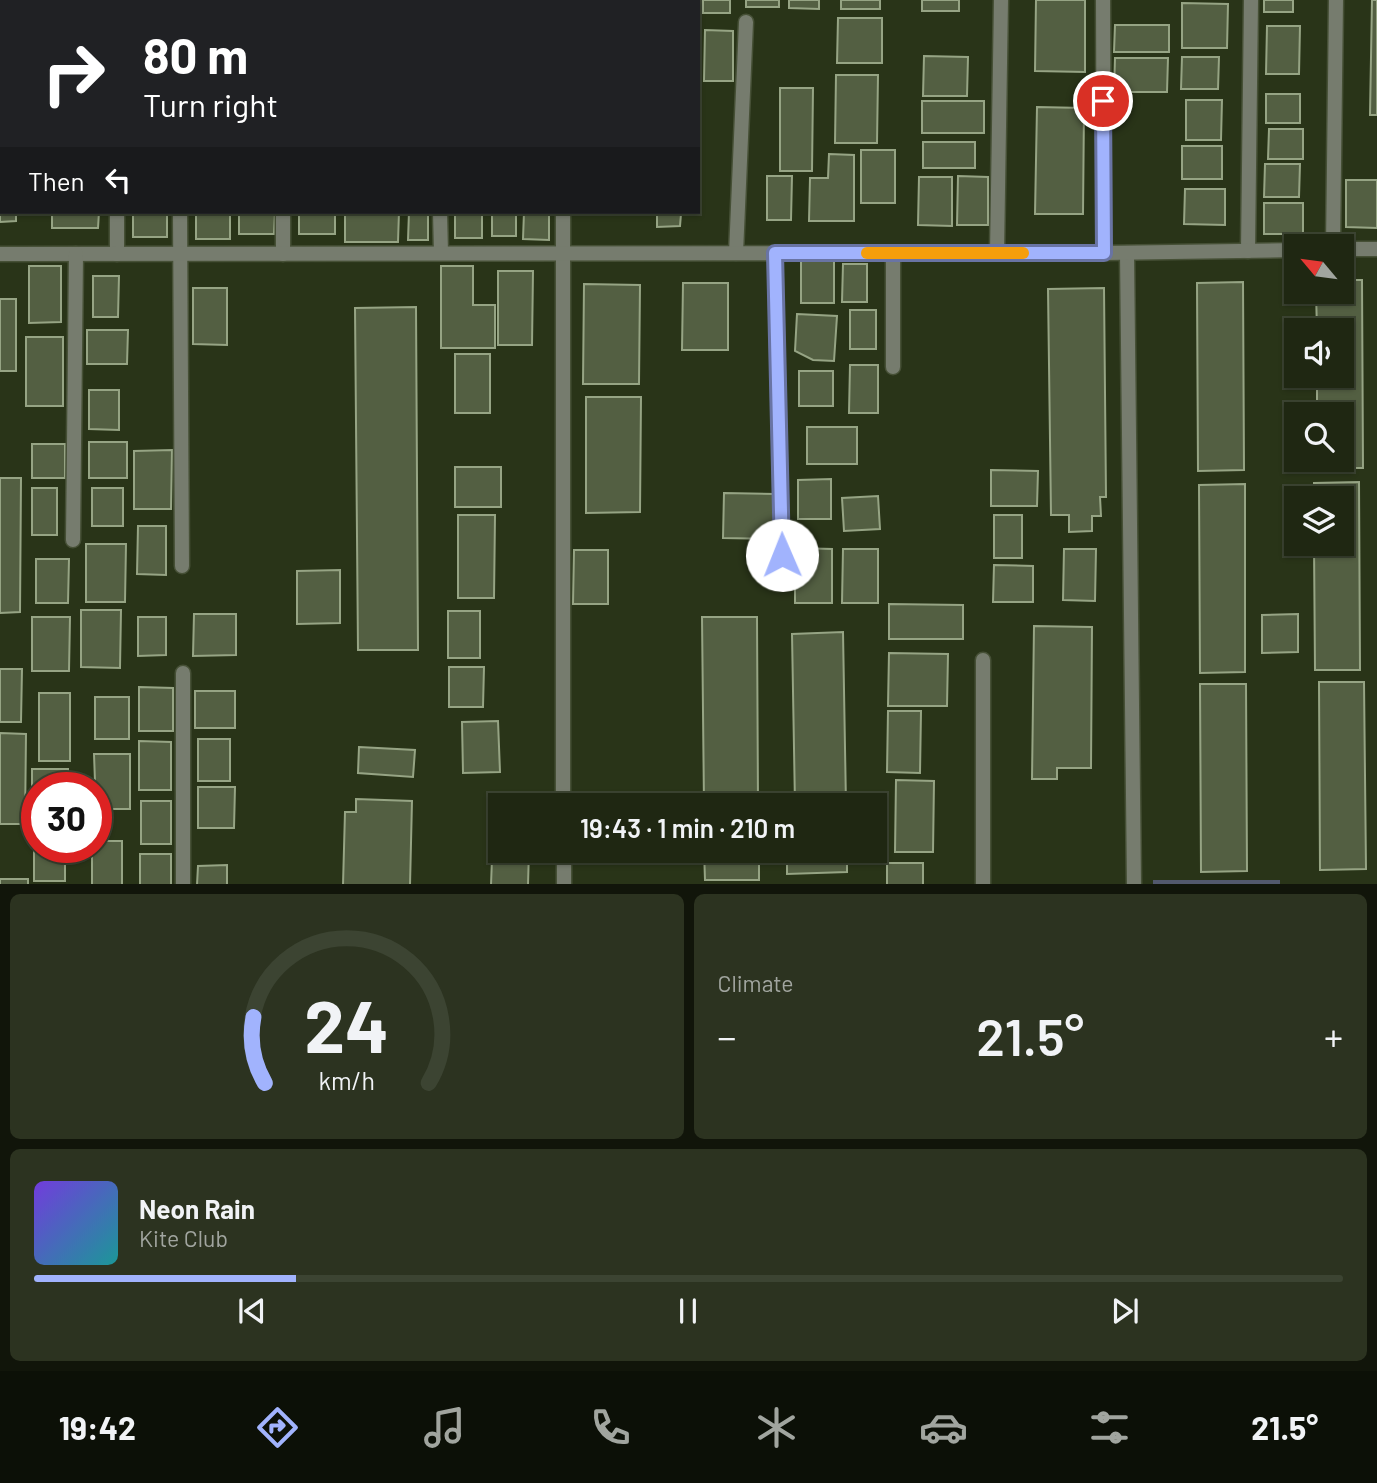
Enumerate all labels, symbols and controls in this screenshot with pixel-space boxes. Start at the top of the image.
text: 80 m [143,25,248,84]
icon: right [28,28,119,119]
pin [1073,71,1133,131]
icon: arrive [1084,82,1122,120]
text: Turn right [143,85,278,123]
icon: left [99,161,137,199]
text: Then [28,165,85,196]
north arrow [1284,234,1354,304]
map controls [1284,234,1354,556]
button: sound [1284,318,1354,388]
button: search [1284,402,1354,472]
button: layers [1284,486,1354,556]
position arrow [745,518,819,592]
speed limit sign: 30 [21,772,112,863]
text: 19:43 · 1 min · 210 m [580,812,795,843]
text: Climate [718,969,794,997]
text: 24 [304,980,389,1068]
text: 21.5° [976,1004,1084,1066]
text: − [718,1013,737,1059]
text: + [1324,1013,1343,1059]
text: km/h [318,1064,375,1094]
text: Neon Rain [139,1193,255,1224]
text: Kite Club [139,1224,228,1252]
icon: previous [233,1292,271,1330]
icon: pause [669,1292,707,1330]
icon: next [1106,1292,1144,1330]
icon: directions [253,1403,302,1452]
icon: music [420,1403,469,1452]
icon: phone [586,1403,635,1452]
icon: climate [752,1403,801,1452]
icon: car [919,1403,968,1452]
icon: filters [1085,1403,1134,1452]
text: 19:42 [59,1408,136,1446]
text: 21.5° [1251,1408,1318,1446]

